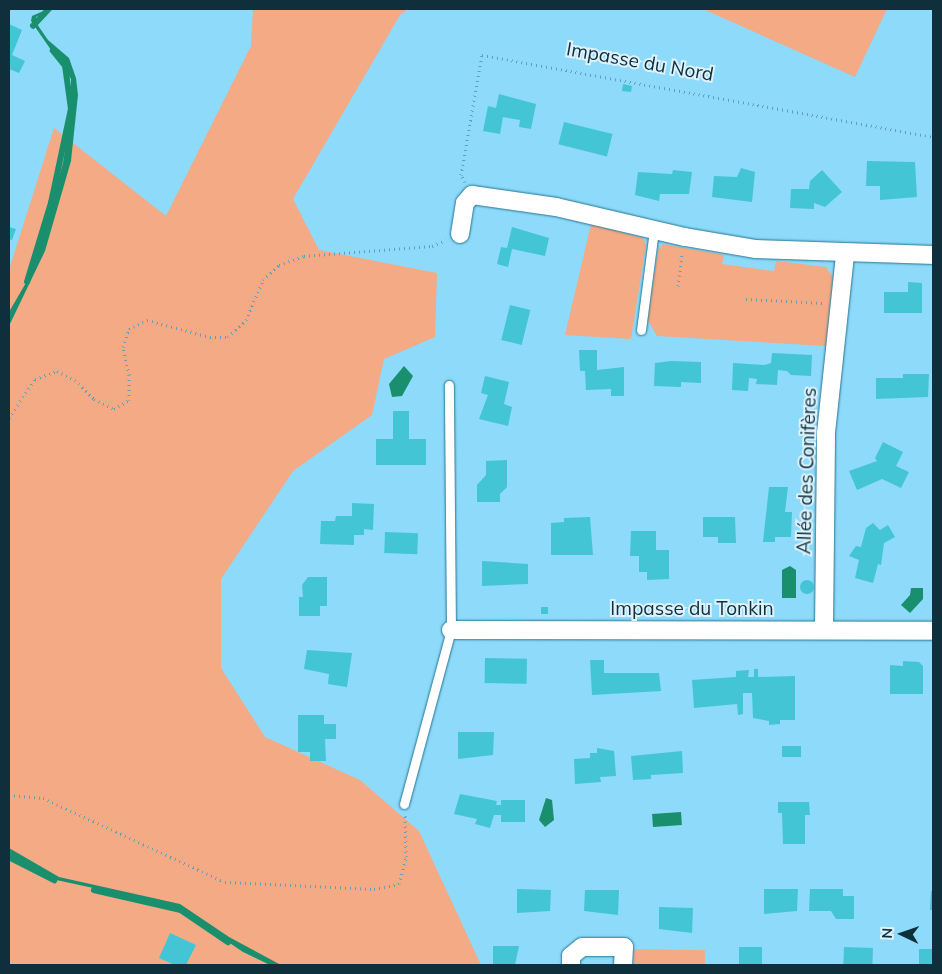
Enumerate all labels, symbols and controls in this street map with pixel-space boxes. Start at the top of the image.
street label: Impasse du Nord [565,38,715,86]
street label: Allée des Conifères [793,387,821,555]
street label: Impasse du Tonkin [610,598,774,620]
north arrow [877,909,927,959]
text: N [878,927,896,939]

